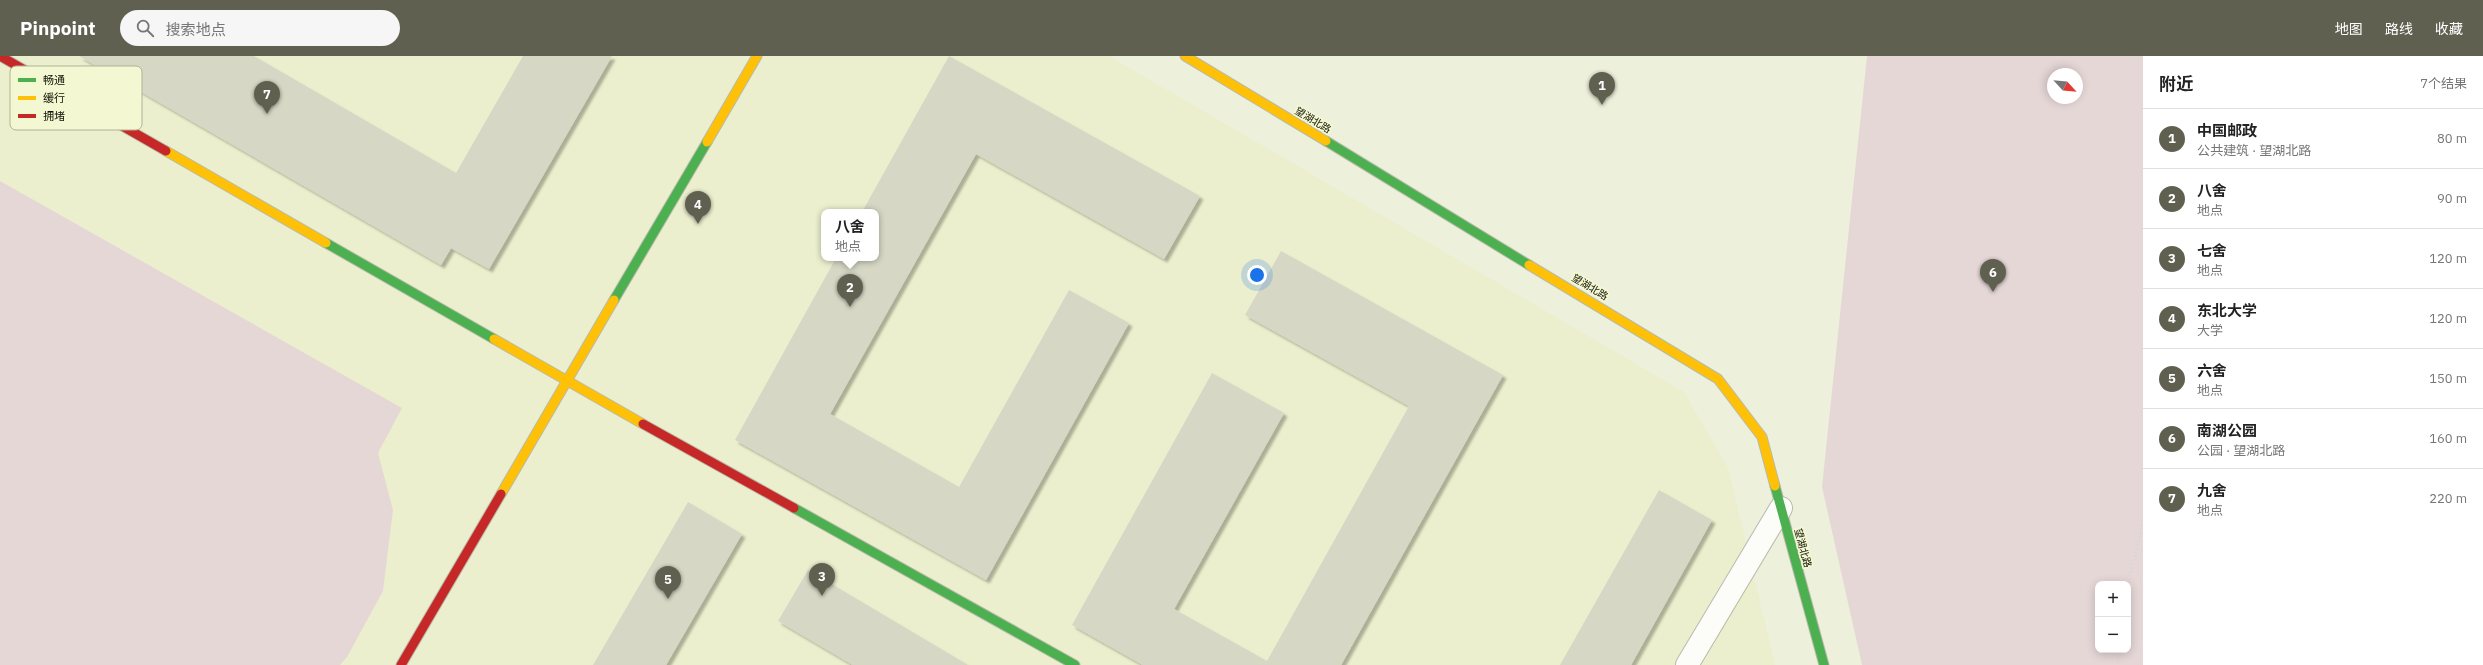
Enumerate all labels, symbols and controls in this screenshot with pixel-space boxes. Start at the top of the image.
search box [120,10,400,46]
text: Pinpoint [20,16,96,40]
icon: search [134,17,156,39]
text: 搜索地点 [166,20,226,39]
text: 地图 [2335,20,2363,38]
text: 路线 [2385,20,2413,38]
text: 收藏 [2435,20,2463,38]
legend [10,66,142,130]
north arrow [2047,68,2083,104]
pin: 1 [1589,72,1615,105]
text: 畅通 [43,73,65,87]
text: 附近 [2159,73,2193,95]
text: 7个结果 [2420,75,2467,92]
pin: 7 [254,81,280,114]
text: 缓行 [43,91,65,105]
street label: 望湖北路 [1293,104,1333,136]
text: 拥堵 [43,109,65,123]
text: 中国邮政 [2197,121,2257,140]
text: 1 [2168,130,2176,147]
text: 80 m [2437,130,2467,147]
text: 公共建筑 · 望湖北路 [2197,142,2311,159]
text: 八舍 [2197,181,2227,200]
text: 2 [2168,190,2176,207]
text: 90 m [2437,190,2467,207]
pin: 4 [685,191,711,224]
text: 地点 [2197,202,2223,219]
popup [821,209,879,261]
text: 八舍 [835,217,865,236]
text: 地点 [835,238,861,255]
text: 七舍 [2197,241,2227,260]
text: 3 [2168,250,2176,267]
text: 120 m [2429,250,2467,267]
pin: 6 [1980,259,2006,292]
text: 地点 [2197,262,2223,279]
your location [1247,265,1267,285]
street label: 望湖北路 [1570,271,1610,303]
pin: 2 [837,274,863,307]
text: 东北大学 [2197,301,2257,320]
text: 4 [2168,310,2176,327]
text: 120 m [2429,310,2467,327]
text: 大学 [2197,322,2223,339]
text: 六舍 [2197,361,2227,380]
text: 5 [2168,370,2176,387]
text: 150 m [2429,370,2467,387]
text: 地点 [2197,382,2223,399]
text: 南湖公园 [2197,421,2257,440]
text: 6 [2168,430,2176,447]
text: 160 m [2429,430,2467,447]
text: 公园 · 望湖北路 [2197,442,2285,459]
text: 九舍 [2197,481,2227,500]
text: 7 [2168,490,2176,507]
text: 220 m [2429,490,2467,507]
text: 地点 [2197,502,2223,519]
street label: 望湖北路 [1792,527,1814,569]
pin: 3 [809,563,835,596]
pin: 5 [655,566,681,599]
map controls [2095,581,2131,653]
button: + [2095,581,2131,617]
button: − [2095,617,2131,653]

